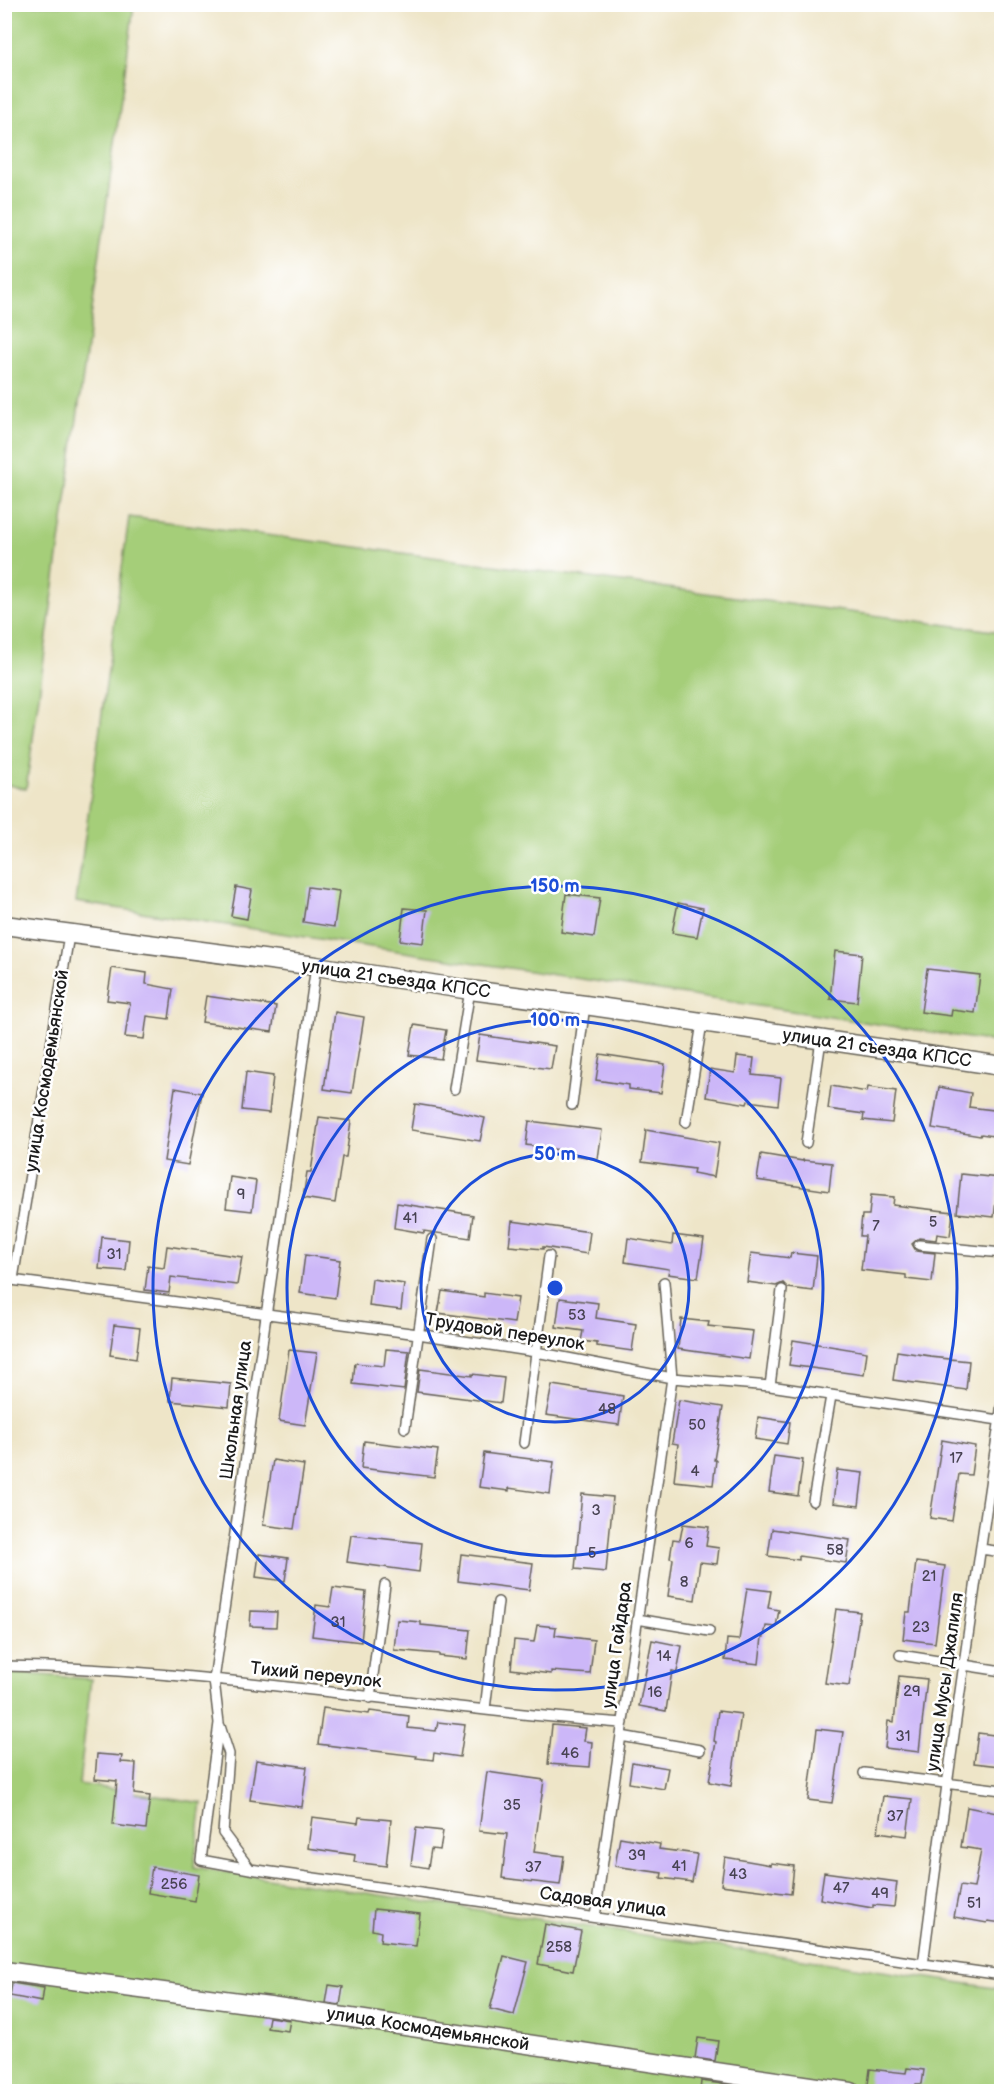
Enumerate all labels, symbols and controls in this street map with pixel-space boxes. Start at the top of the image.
text: 150 m [530,876,580,897]
street label: улица 21 съезда КПСС [300,955,492,1003]
street label: улица Космодемьянской [21,968,73,1174]
text: 100 m [530,1010,580,1031]
street label: улица 21 съезда КПСС [781,1024,973,1072]
text: 50 m [534,1144,576,1165]
house number: 9 [237,1185,245,1204]
house number: 41 [403,1209,417,1228]
house number: 5 [929,1213,937,1232]
house number: 7 [872,1217,880,1236]
house number: 31 [106,1245,122,1264]
centre of rings [545,1278,565,1298]
house number: 53 [568,1306,586,1325]
street label: Трудовой переулок [424,1309,587,1355]
street label: Школьная улица [216,1339,256,1481]
house number: 48 [598,1400,616,1419]
house number: 50 [688,1416,706,1435]
house number: 17 [949,1449,963,1468]
house number: 4 [690,1462,700,1481]
house number: 3 [591,1501,601,1520]
house number: 6 [684,1534,694,1553]
house number: 58 [826,1541,844,1560]
house number: 5 [588,1544,596,1563]
house number: 21 [922,1567,936,1586]
house number: 8 [680,1573,689,1592]
street label: улица Гайдара [598,1580,636,1710]
street label: улица Мусы Джалиля [922,1591,968,1773]
house number: 31 [330,1613,346,1632]
house number: 23 [912,1618,930,1637]
house number: 14 [657,1647,671,1666]
street label: Тихий переулок [249,1658,383,1692]
house number: 29 [903,1682,921,1701]
house number: 16 [648,1683,662,1702]
house number: 31 [895,1727,911,1746]
house number: 46 [561,1744,579,1763]
house number: 35 [503,1796,521,1815]
house number: 37 [887,1807,904,1826]
house number: 39 [628,1846,646,1865]
house number: 41 [672,1857,686,1876]
house number: 37 [525,1858,542,1877]
house number: 43 [729,1865,747,1884]
house number: 256 [161,1875,187,1894]
house number: 47 [833,1879,850,1898]
street label: Садовая улица [538,1883,668,1921]
house number: 49 [871,1884,889,1903]
house number: 51 [967,1894,981,1913]
house number: 258 [546,1938,572,1957]
street label: улица Космодемьянской [325,2003,531,2055]

